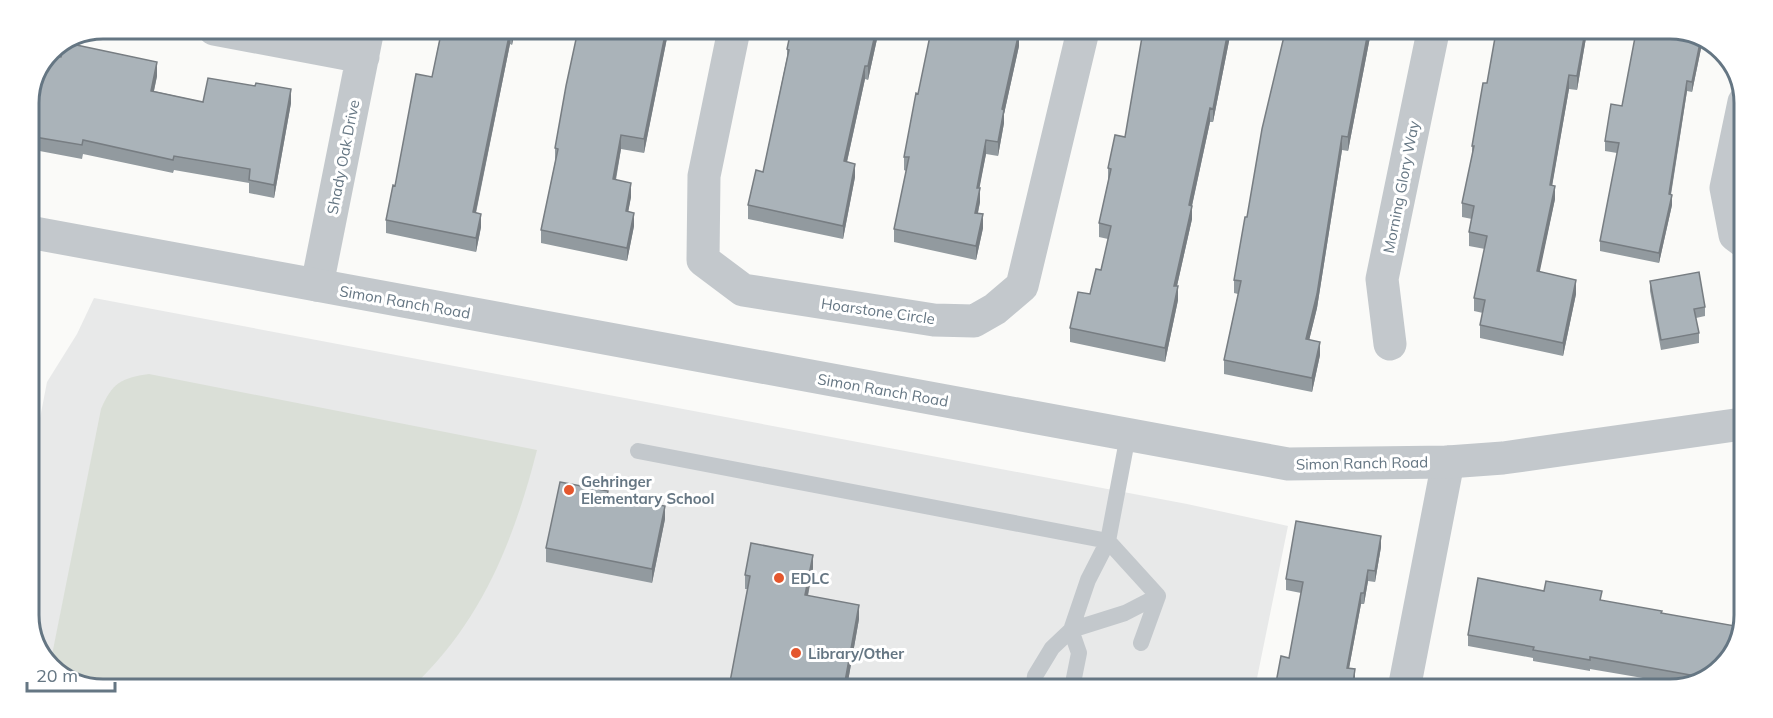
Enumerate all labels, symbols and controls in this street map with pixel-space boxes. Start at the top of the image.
street label: Shady Oak Drive [323,98,363,216]
street label: Morning Glory Way [1379,119,1423,255]
street label: Simon Ranch Road [338,281,472,323]
street label: Hoarstone Circle [820,294,936,328]
street label: Simon Ranch Road [816,369,950,411]
street label: Simon Ranch Road [1296,452,1428,474]
place label: Gehringer Elementary School [581,472,714,508]
marker: Gehringer Elementary School [562,483,576,497]
place label: EDLC [791,569,829,588]
marker: EDLC [772,571,786,585]
place label: Library/Other [808,644,904,663]
marker: Library/Other [789,646,803,660]
scale bar [27,655,116,693]
text: 20 m [36,664,78,687]

